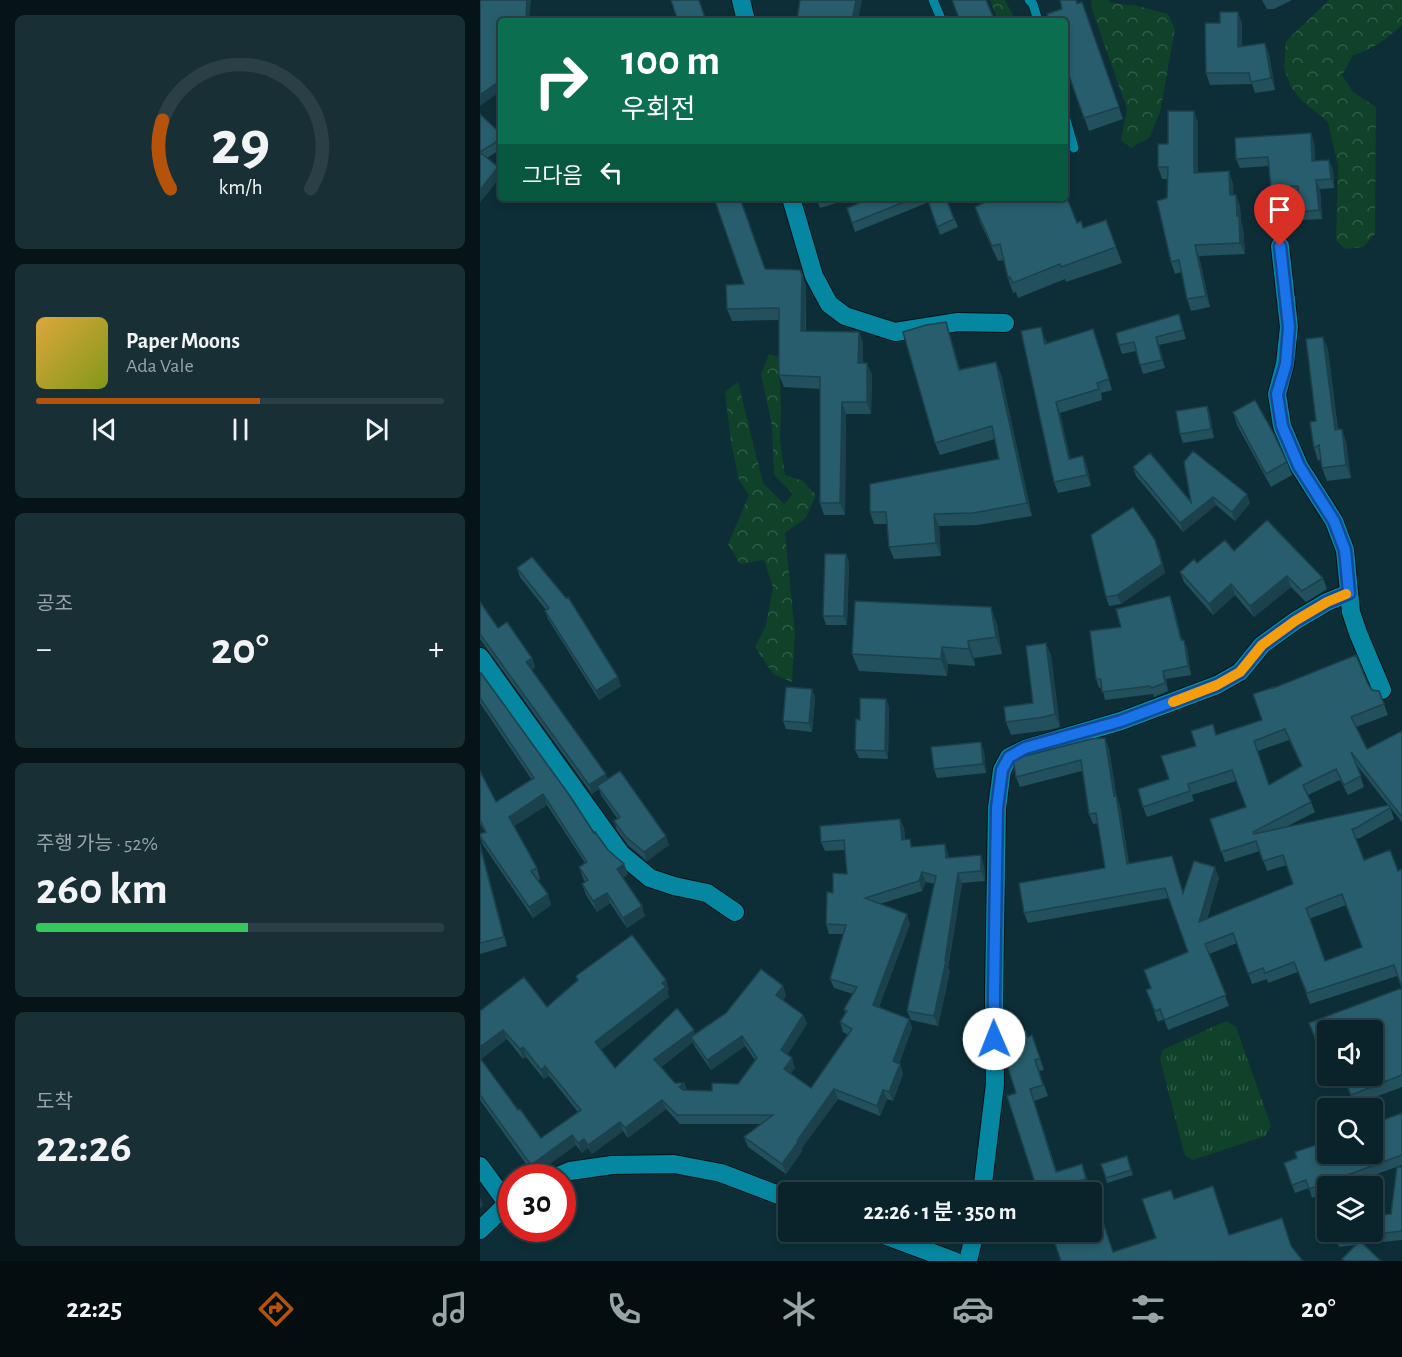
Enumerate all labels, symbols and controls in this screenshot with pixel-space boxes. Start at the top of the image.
text: 100 m [621,40,720,82]
icon: right [522,42,600,120]
text: 우회전 [621,96,696,123]
text: 29 [210,113,270,175]
icon: left [595,156,628,189]
text: 그다음 [522,165,583,187]
text: km/h [218,177,262,198]
pin [1254,184,1305,246]
icon: arrive [1263,193,1296,226]
text: Paper Moons [126,330,240,352]
text: Ada Vale [126,356,194,376]
icon: previous [88,413,121,446]
icon: pause [224,413,257,446]
icon: next [360,413,393,446]
text: 공조 [36,594,73,614]
text: 20° [211,627,269,672]
text: − [36,633,52,666]
text: + [428,633,444,666]
text: 주행 가능 · 52% [36,834,158,854]
text: 260 km [36,867,168,912]
position arrow [962,1007,1026,1071]
map controls [1317,1020,1383,1242]
button: sound [1317,1020,1383,1086]
text: 도착 [36,1092,73,1112]
button: search [1317,1098,1383,1164]
text: 22:26 [36,1125,132,1170]
speed limit sign: 30 [498,1164,576,1242]
button: layers [1317,1176,1383,1242]
text: 22:26 · 1 분 · 350 m [863,1201,1017,1223]
icon: directions [255,1288,297,1330]
icon: music [429,1288,471,1330]
icon: phone [603,1288,645,1330]
icon: climate [778,1288,820,1330]
icon: car [952,1288,994,1330]
icon: filters [1127,1288,1169,1330]
text: 22:25 [66,1295,122,1322]
text: 20° [1301,1295,1336,1322]

